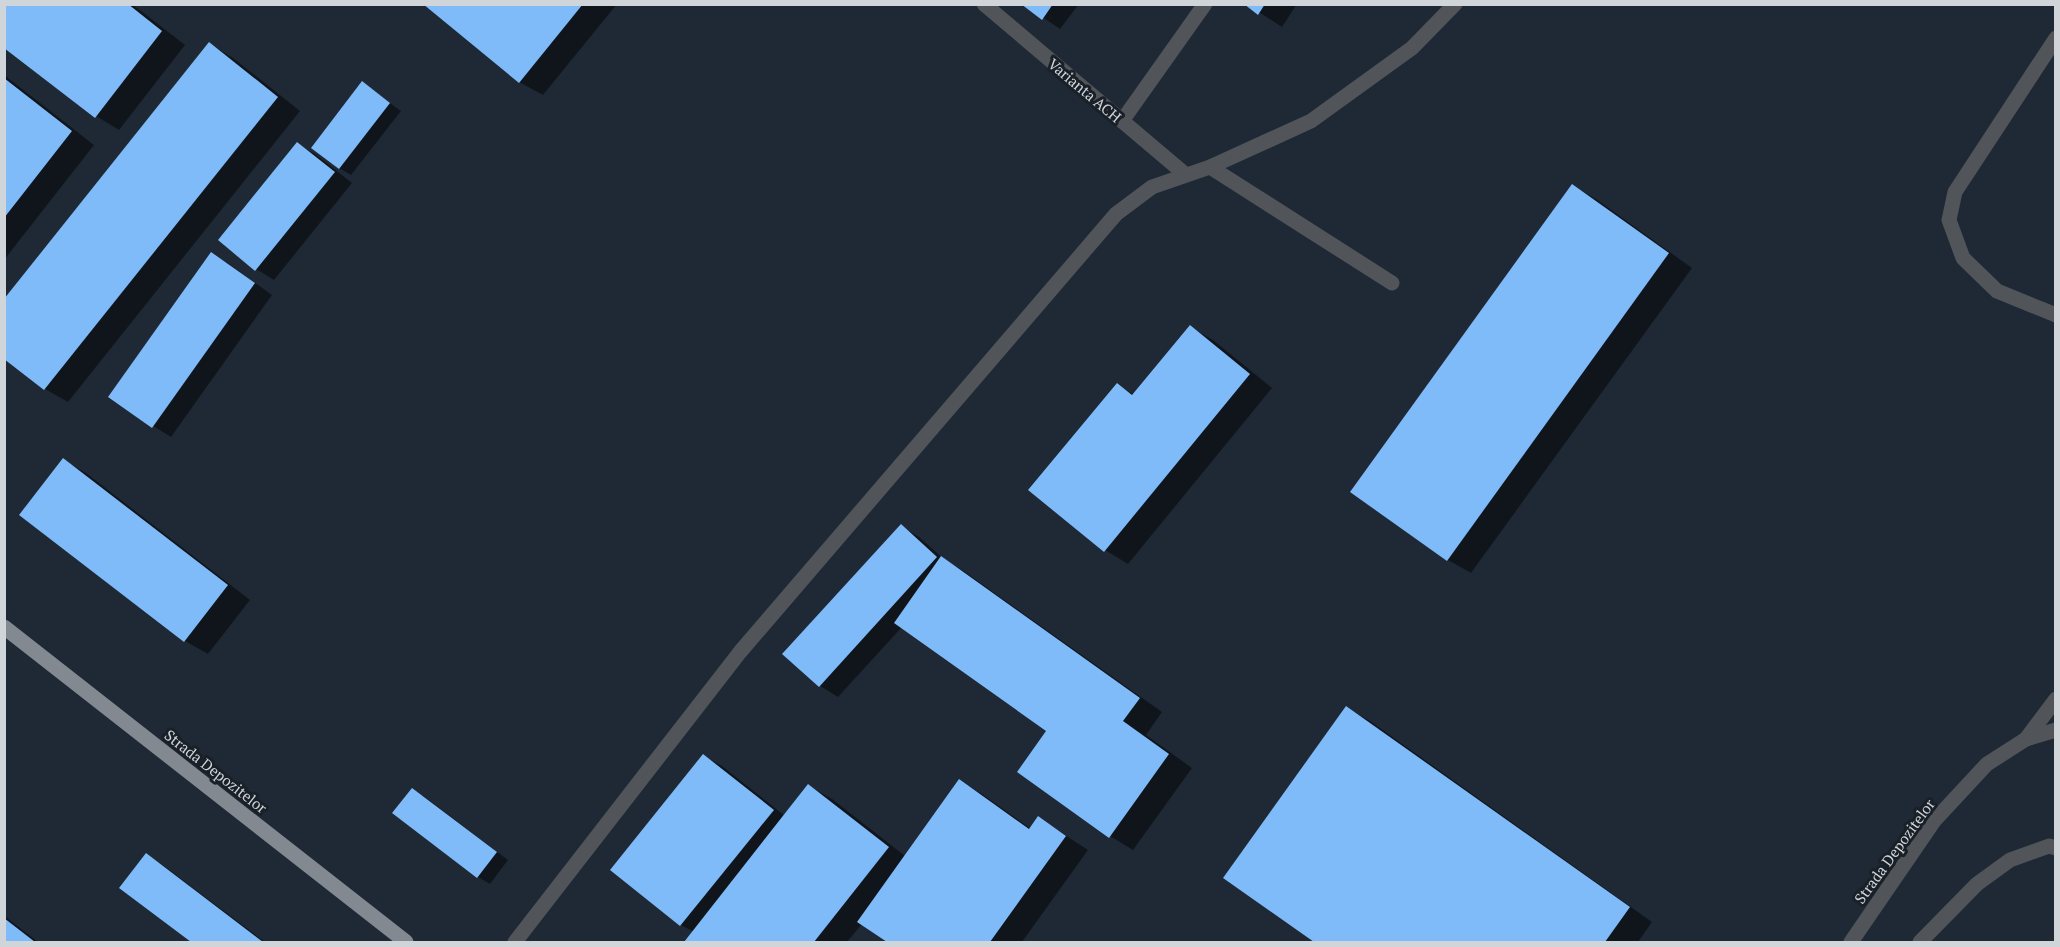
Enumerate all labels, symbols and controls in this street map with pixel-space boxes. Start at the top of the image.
street label: Varianta ACH [1044,53,1126,127]
street label: Strada Depozitelor [161,725,272,817]
street label: Strada Depozitelor [1849,794,1939,907]

